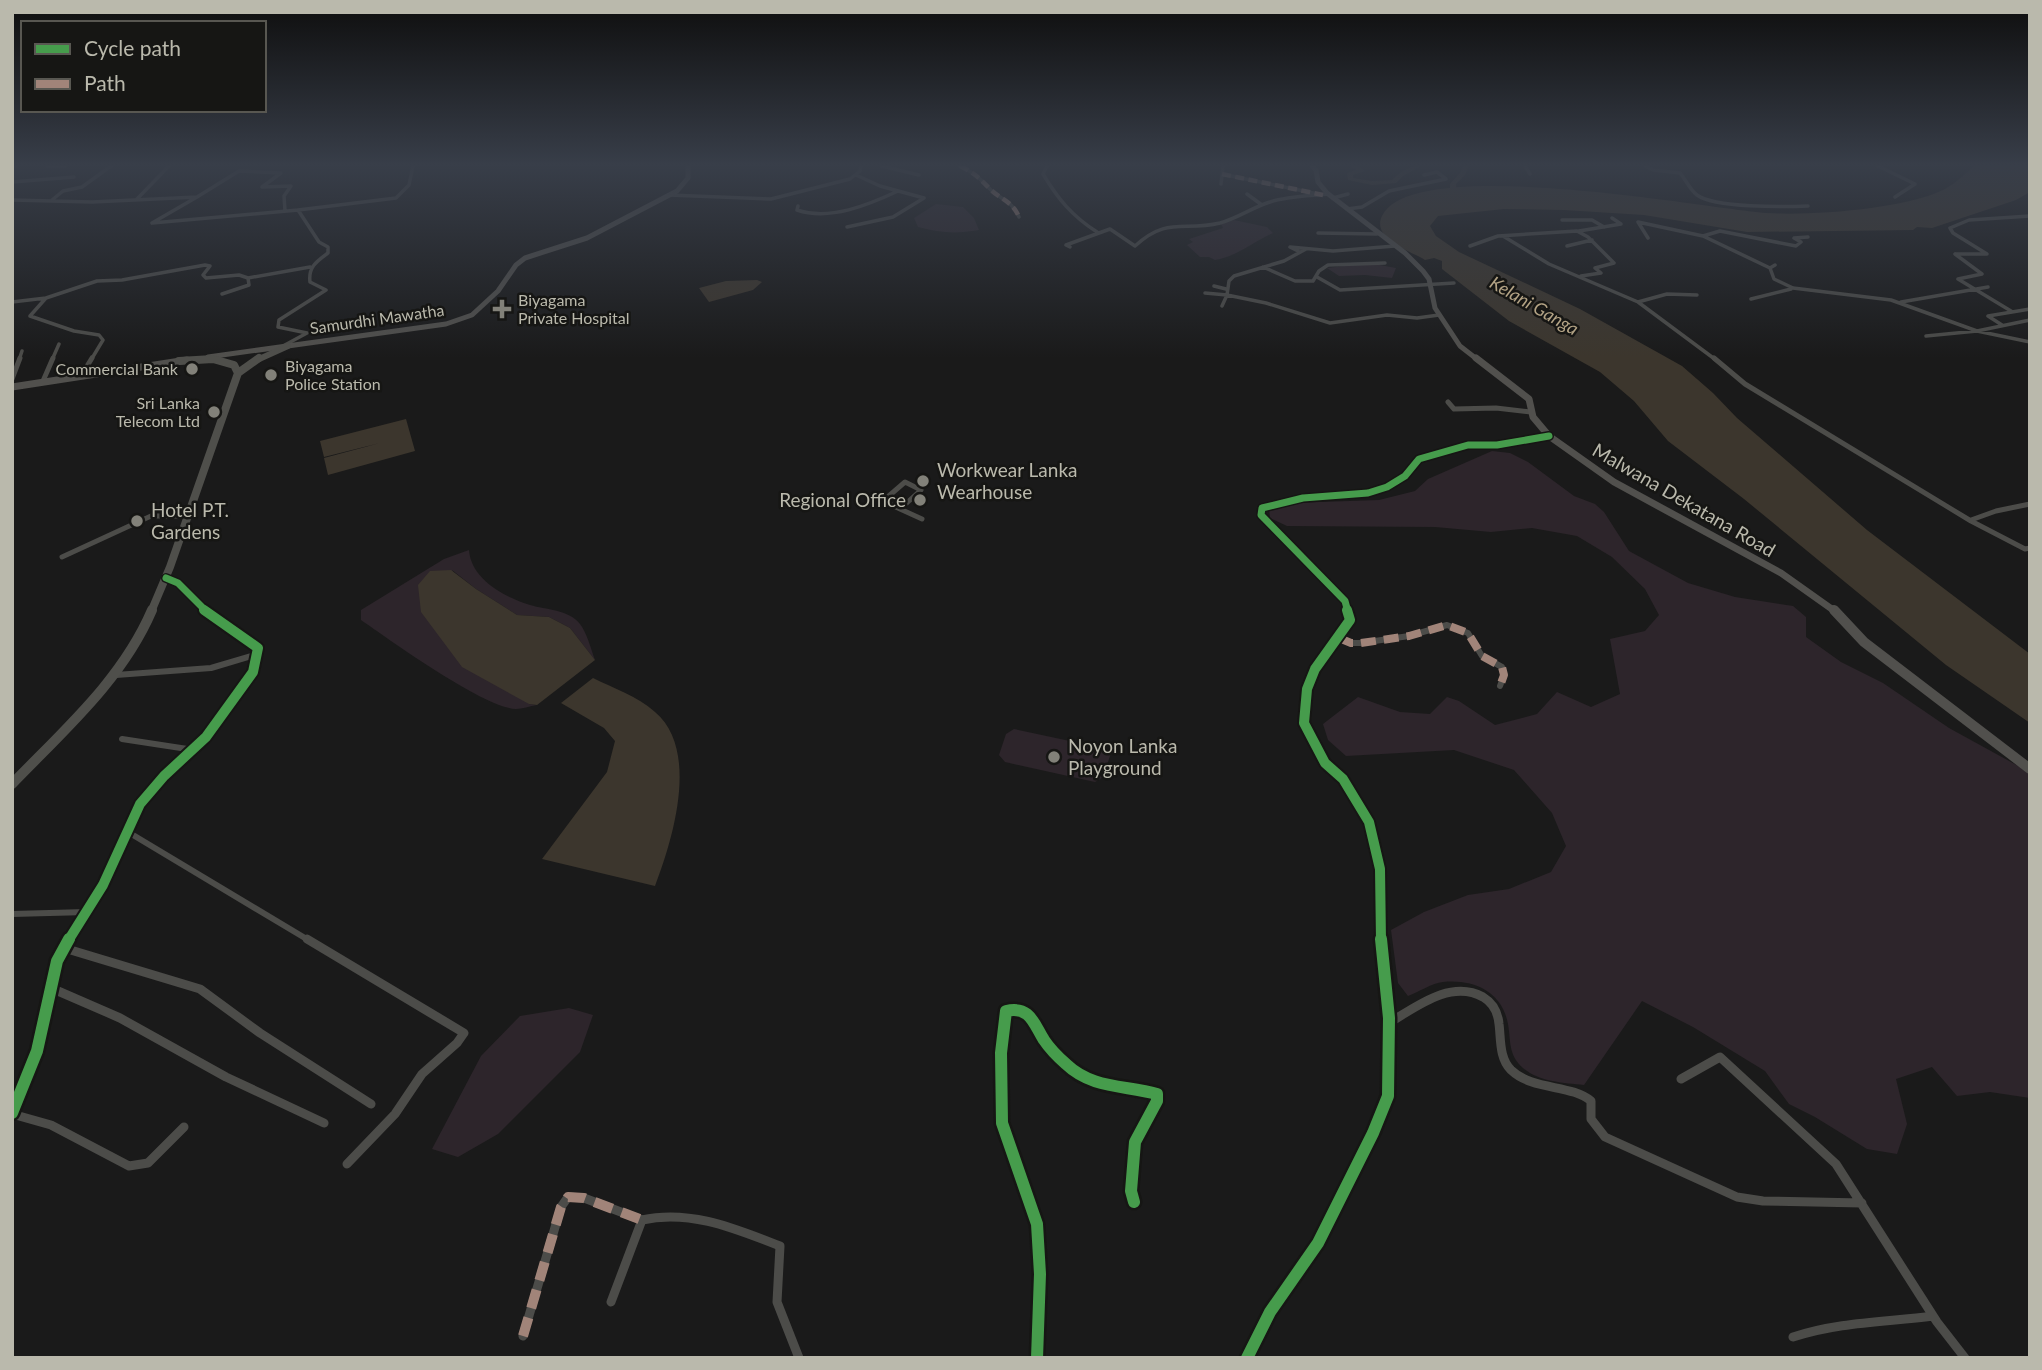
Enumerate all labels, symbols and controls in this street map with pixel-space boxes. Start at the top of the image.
legend [21,21,266,112]
text: Cycle path [84,35,181,60]
text: Path [84,70,126,95]
water label: Kelani Ganga [1486,271,1583,339]
place label: Biyagama Private Hospital [518,290,630,327]
marker: Biyagama Private Hospital [492,299,512,319]
street label: Samurdhi Mawatha [309,300,445,337]
place label: Biyagama Police Station [285,356,381,393]
place label: Commercial Bank [56,359,179,378]
marker: Commercial Bank [184,361,200,377]
marker: Biyagama Police Station [263,367,279,383]
place label: Sri Lanka Telecom Ltd [116,393,200,430]
marker: Sri Lanka Telecom Ltd [206,404,222,420]
street label: Malwana Dekatana Road [1589,438,1780,561]
place label: Workwear Lanka Wearhouse [937,458,1078,503]
marker: Workwear Lanka Wearhouse [915,473,931,489]
place label: Regional Office [779,488,906,511]
marker: Regional Office [912,492,928,508]
place label: Hotel P.T. Gardens [151,498,229,543]
marker: Hotel P.T. Gardens [129,513,145,529]
place label: Noyon Lanka Playground [1068,734,1177,779]
marker: Noyon Lanka Playground [1046,749,1062,765]

